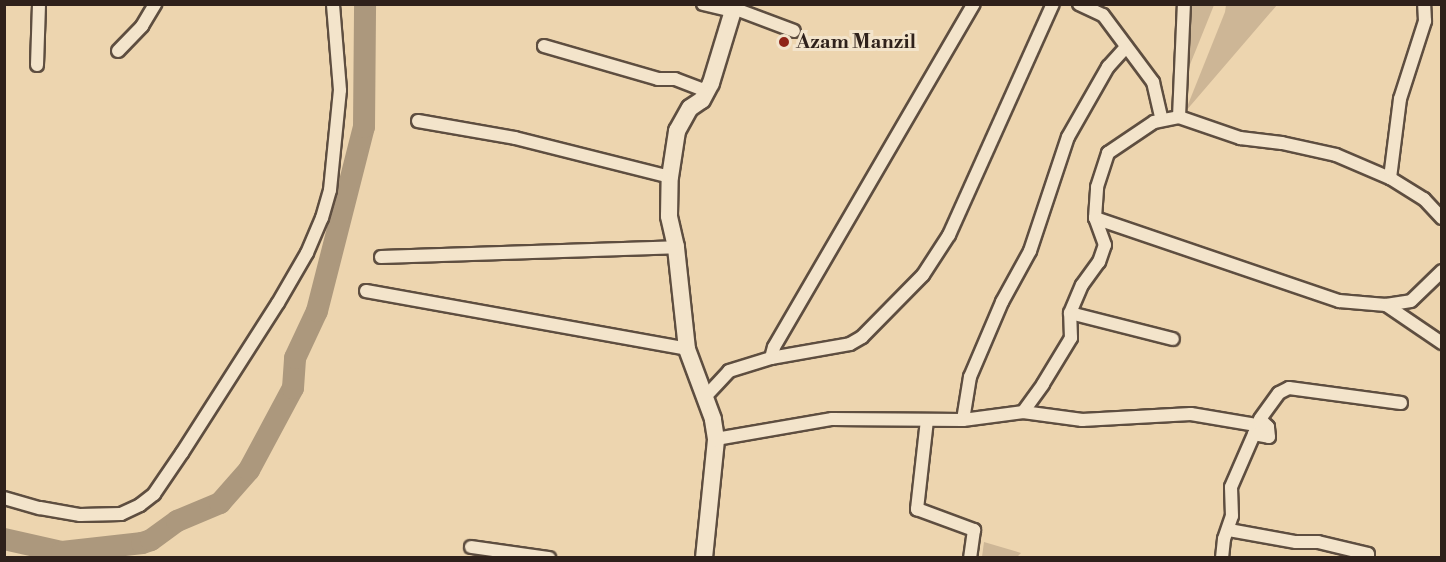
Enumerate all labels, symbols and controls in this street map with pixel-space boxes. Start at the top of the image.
place label: Azam Manzil [796,30,916,54]
marker: Azam Manzil [777,35,791,49]

